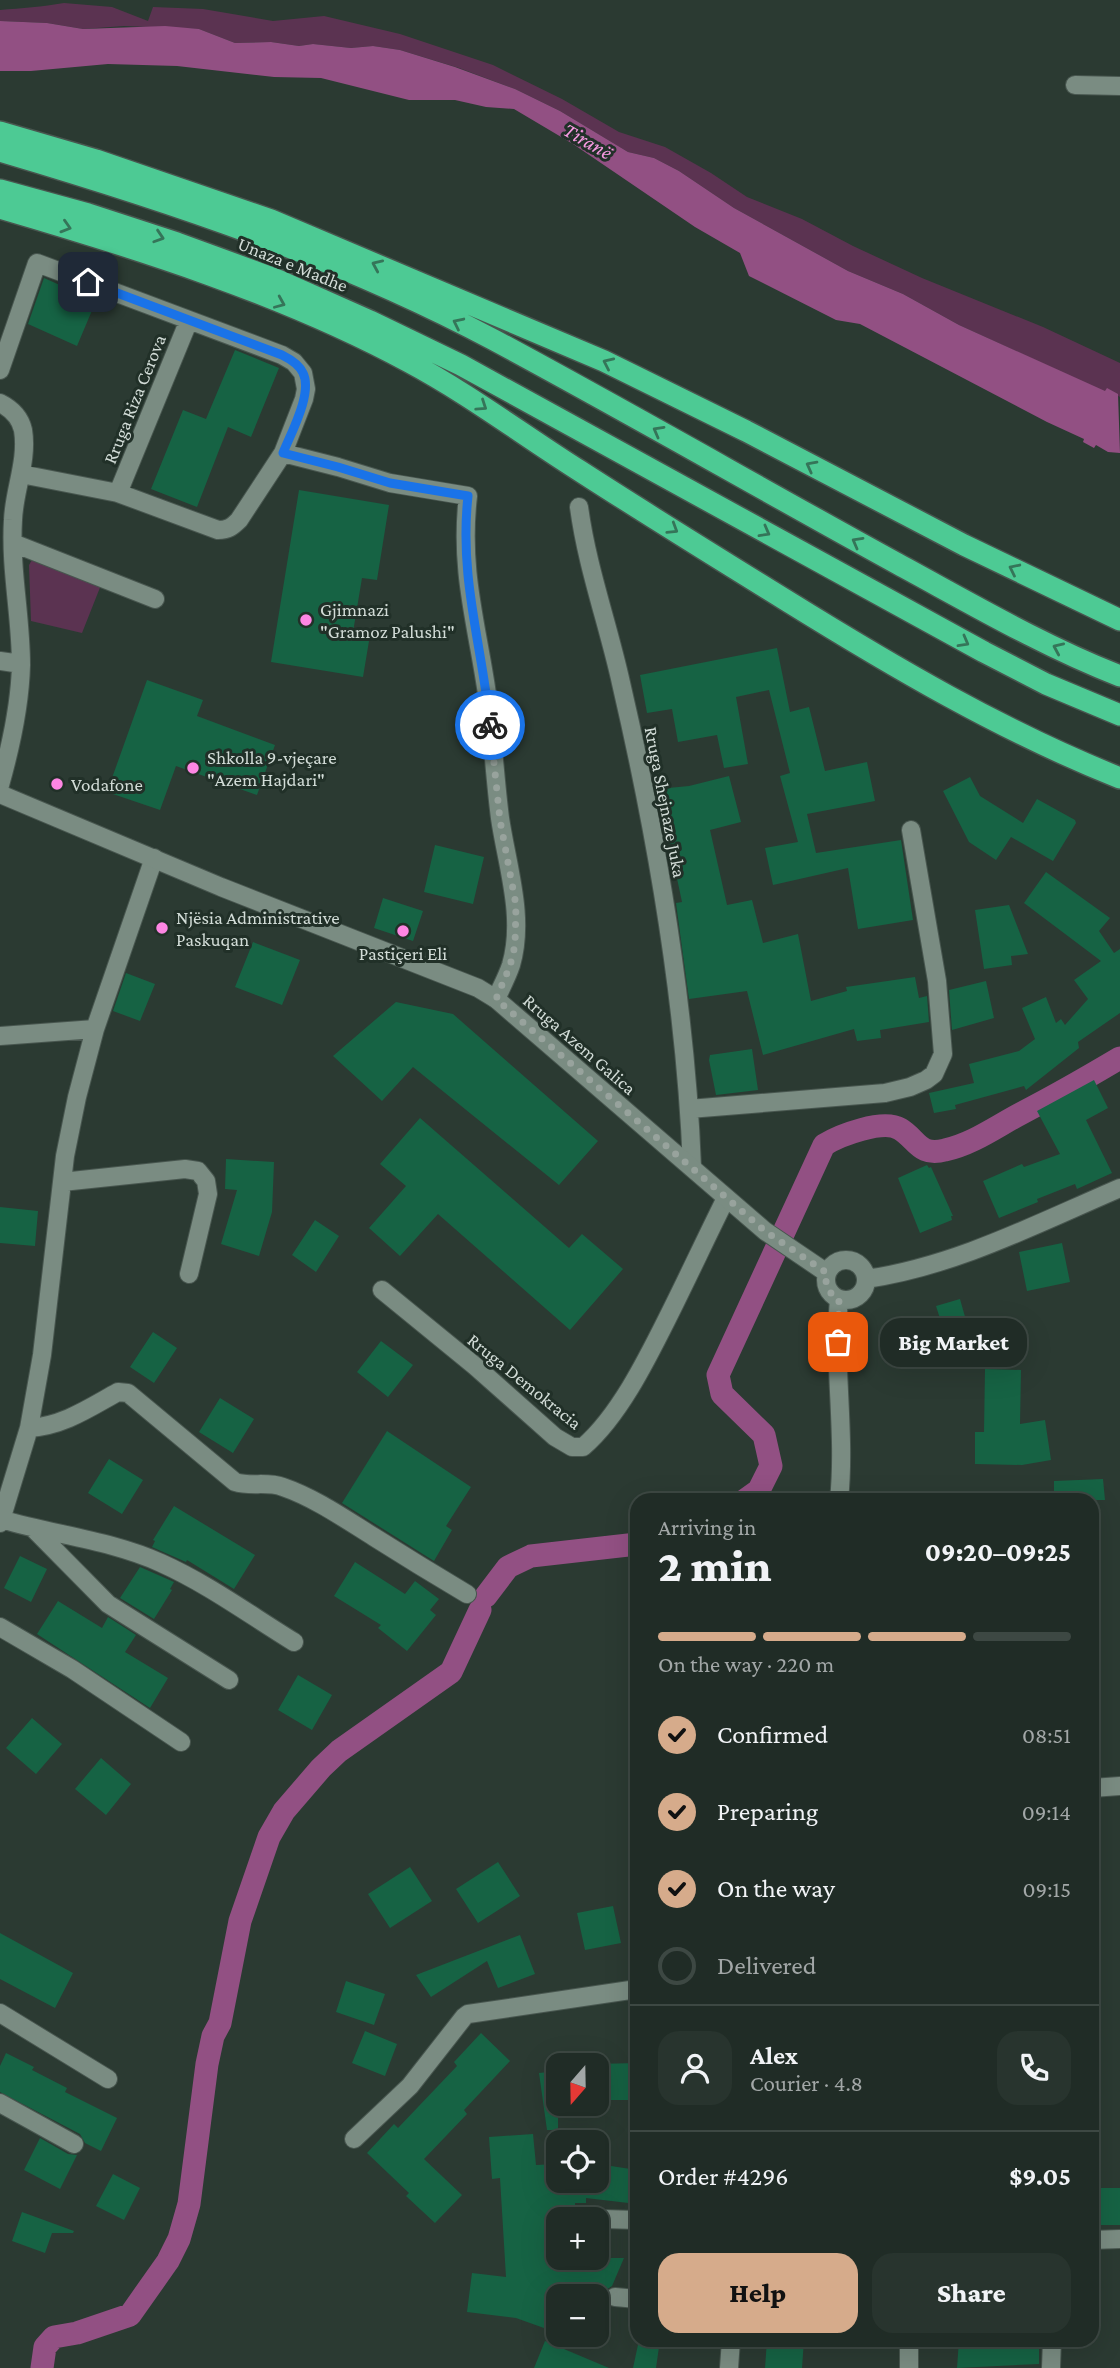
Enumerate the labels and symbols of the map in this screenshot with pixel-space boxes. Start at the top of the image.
water label: Tiranë [559,118,618,165]
one-way arrow [59,219,71,234]
one-way arrow [153,229,165,243]
street label: Unaza e Madhe [235,233,351,296]
pin [58,252,118,312]
one-way arrow [371,259,384,273]
one-way arrow [273,295,285,309]
one-way arrow [453,317,465,331]
street label: Rruga Riza Cerova [99,331,170,467]
one-way arrow [603,357,616,371]
one-way arrow [474,398,487,410]
one-way arrow [652,426,665,440]
one-way arrow [806,460,819,474]
one-way arrow [666,521,679,534]
one-way arrow [757,524,770,537]
one-way arrow [852,536,864,550]
one-way arrow [1009,563,1021,577]
place label: Gjimnazi "Gramoz Palushi" [320,599,455,642]
marker: Gjimnazi "Gramoz Palushi" [298,612,314,628]
one-way arrow [957,633,969,647]
one-way arrow [1052,642,1065,656]
courier [455,690,525,760]
street label: Rruga Shejnaze Juka [640,725,690,880]
place label: Shkolla 9-vjeçare "Azem Hajdari" [207,747,337,791]
marker: Shkolla 9-vjeçare "Azem Hajdari" [185,760,201,776]
place label: Vodafone [71,774,143,795]
marker: Vodafone [49,776,65,792]
place label: Njësia Administrative Paskuqan [176,907,340,950]
marker: Njësia Administrative Paskuqan [154,920,170,936]
marker: Pastiçeri Eli [395,923,411,939]
place label: Pastiçeri Eli [359,943,447,964]
street label: Rruga Azem Galica [519,990,640,1099]
pin [808,1312,868,1372]
callout: Big Market [880,1318,1027,1366]
street label: Rruga Demokracia [464,1329,586,1434]
north arrow [546,2053,609,2116]

